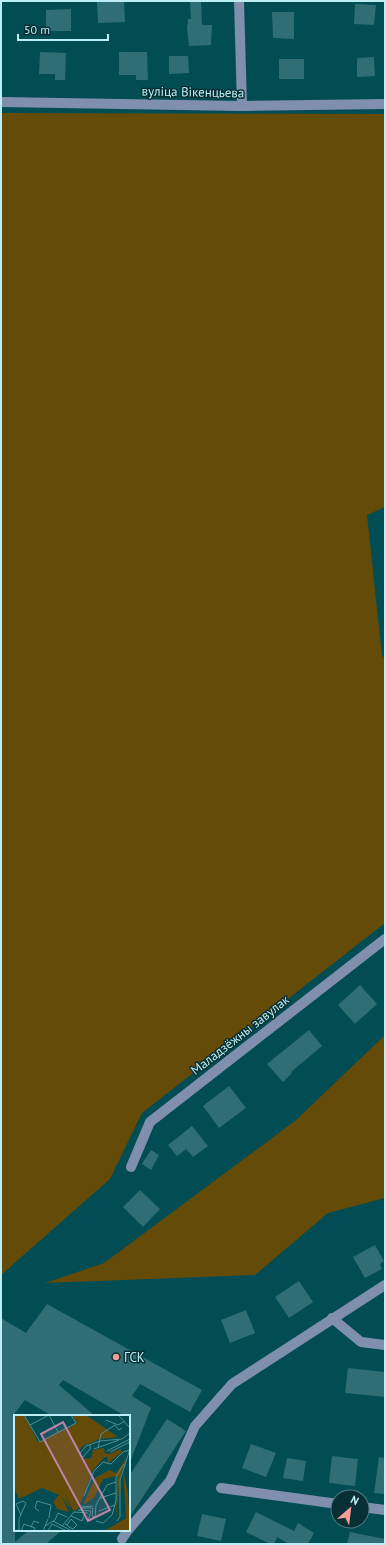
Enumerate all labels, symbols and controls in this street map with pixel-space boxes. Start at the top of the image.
scale bar [18,16,108,42]
text: 50 m [24,22,50,37]
street label: вуліца Вікенцьева [141,83,245,101]
street label: Маладзёжны завулак [187,991,293,1079]
place label: ГСК [124,1349,145,1366]
marker: ГСК [111,1352,121,1362]
inset map [14,1415,130,1531]
north arrow [330,1489,370,1529]
text: N [348,1492,361,1508]

